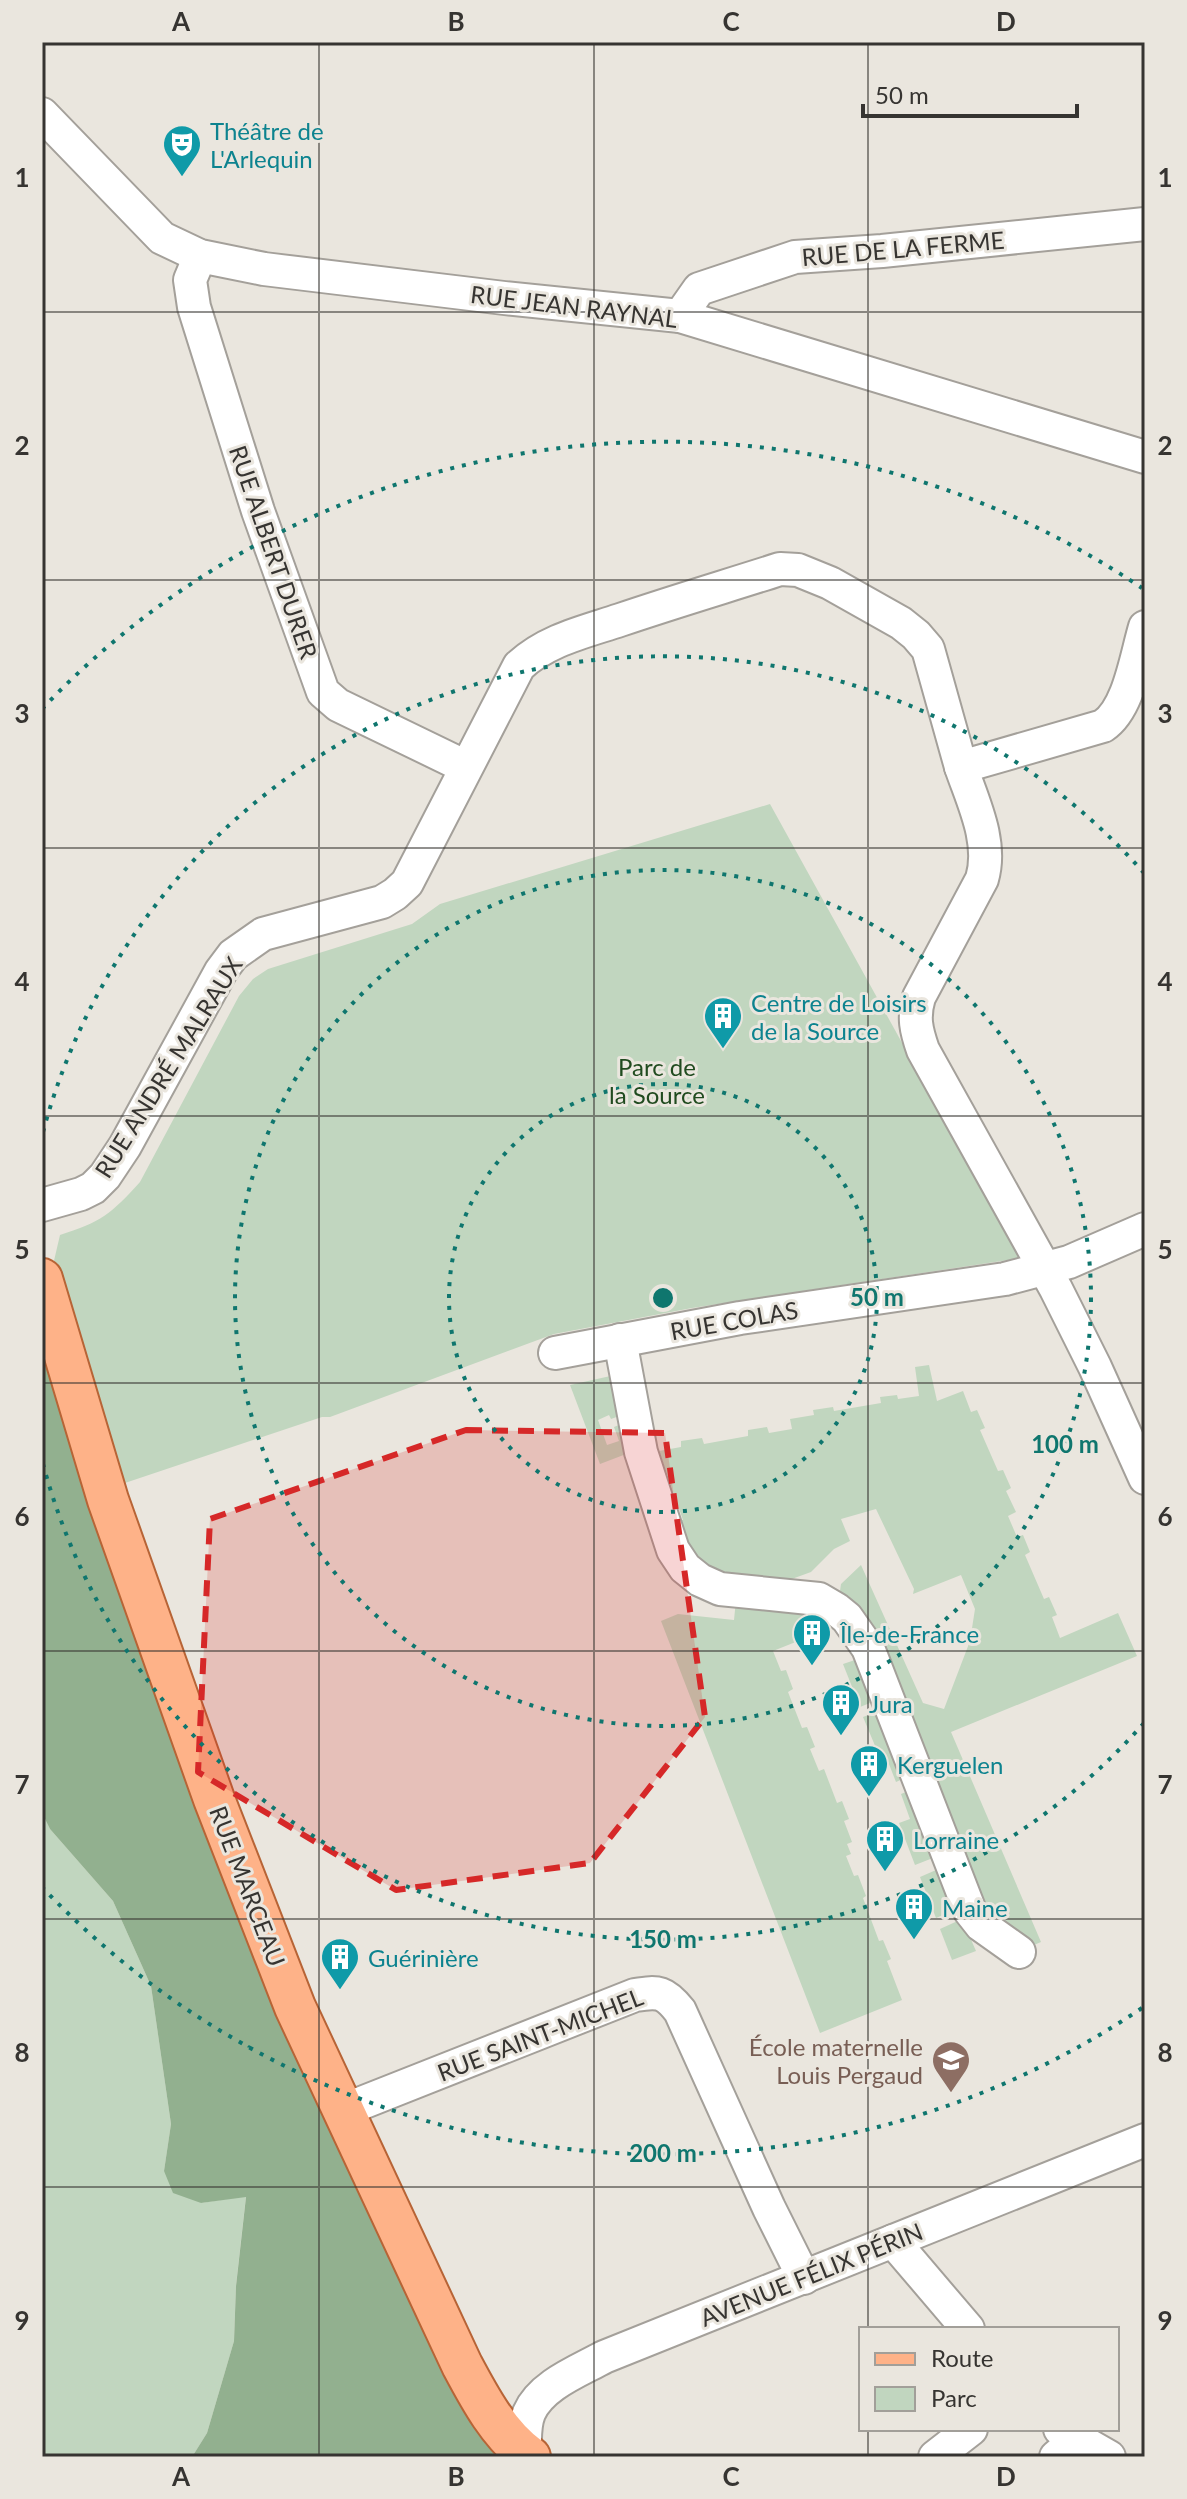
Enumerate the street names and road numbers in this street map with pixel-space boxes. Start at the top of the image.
street label: RUE DE LA FERME [800,225,1006,271]
street label: RUE JEAN RAYNAL [469,279,679,333]
street label: RUE ALBERT DURER [224,442,324,662]
street label: RUE ANDRÉ MALRAUX [88,951,248,1183]
street label: RUE COLAS [668,1295,800,1345]
street label: RUE MARCEAU [204,1802,292,1970]
street label: RUE SAINT-MICHEL [433,1981,647,2087]
street label: AVENUE FÉLIX PÉRIN [695,2216,927,2332]

